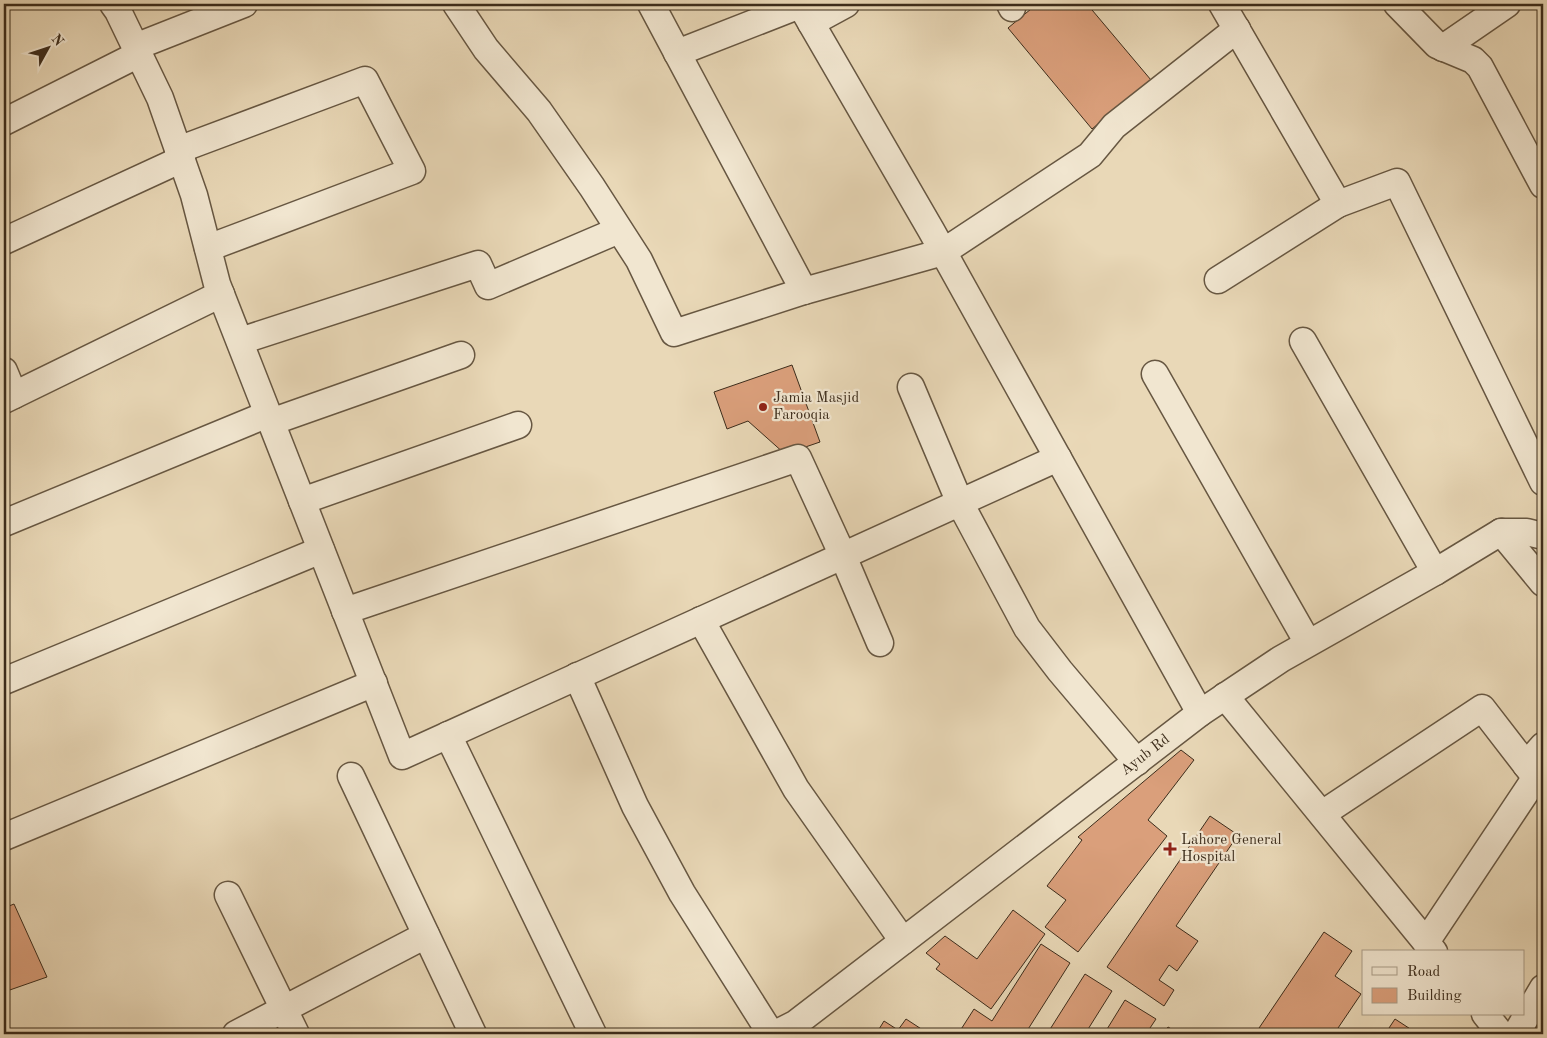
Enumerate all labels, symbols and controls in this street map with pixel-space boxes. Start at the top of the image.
north arrow [22,22,72,72]
text: N [48,32,66,49]
place label: Jamia Masjid Farooqia [773,391,859,423]
marker: Jamia Masjid Farooqia [757,401,769,413]
street label: Ayub Rd [1118,732,1173,778]
place label: Lahore General Hospital [1181,833,1282,865]
marker: Lahore General Hospital [1163,842,1177,856]
legend [1362,950,1524,1016]
text: Road [1407,965,1441,980]
text: Building [1407,989,1462,1004]

